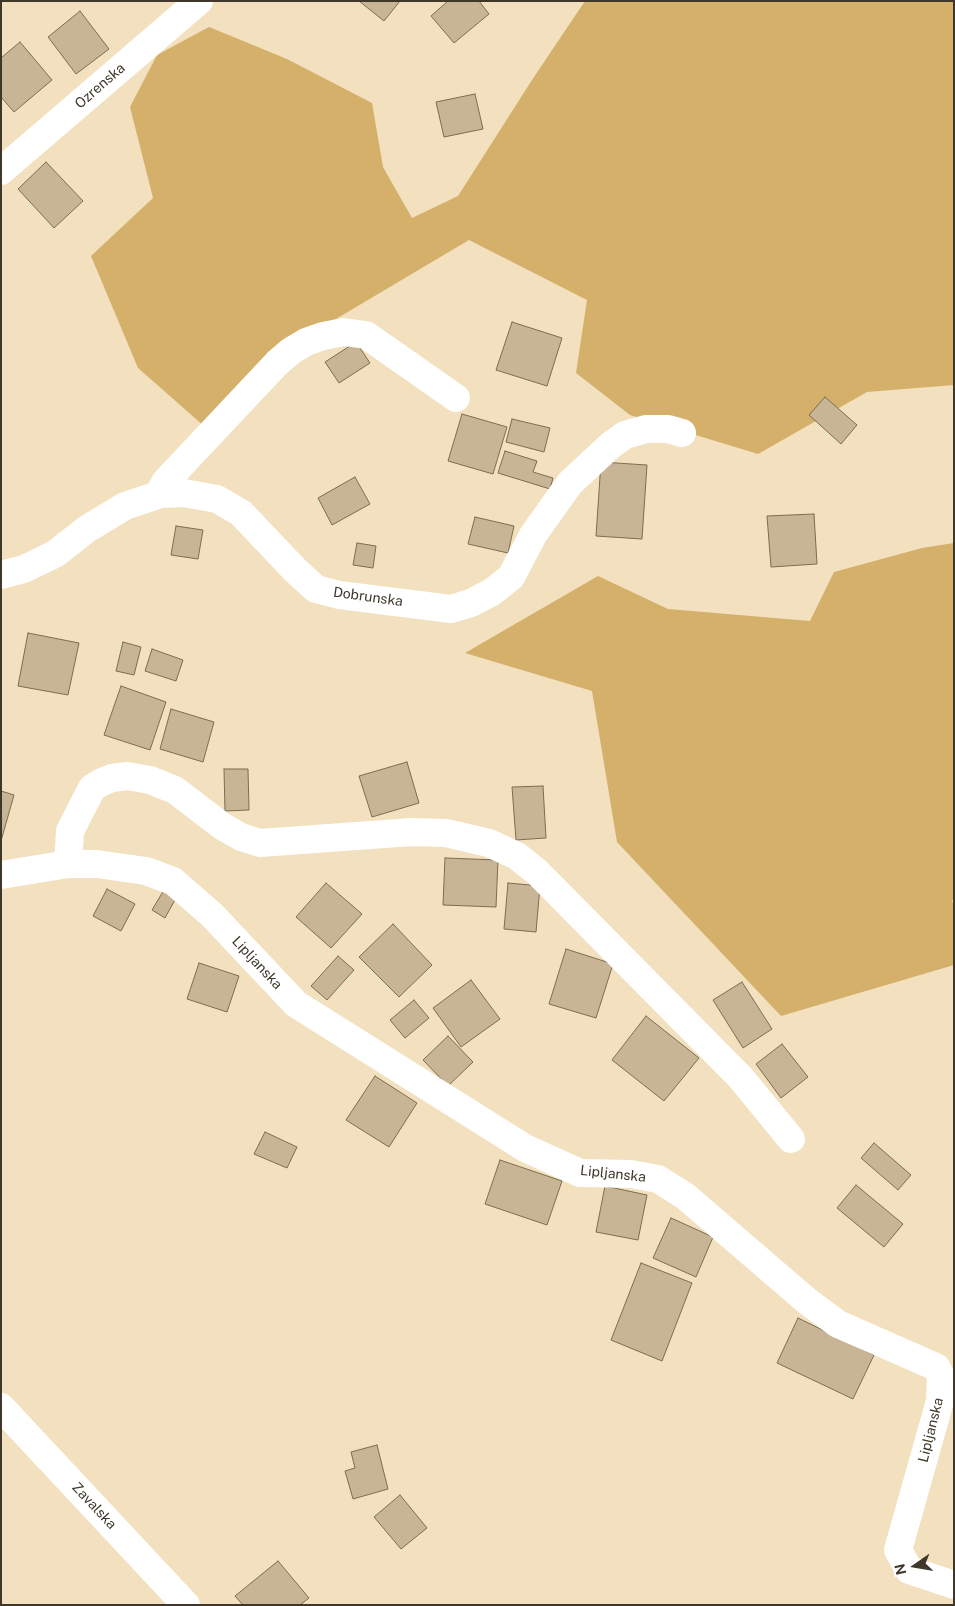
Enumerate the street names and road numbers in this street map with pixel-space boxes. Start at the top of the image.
street label: Ozrenska [72,60,128,112]
street label: Dobrunska [332,584,404,610]
street label: Lipljanska [228,933,286,993]
street label: Lipljanska [579,1162,647,1186]
street label: Lipljanska [915,1396,947,1464]
street label: Zavalska [68,1479,120,1533]

